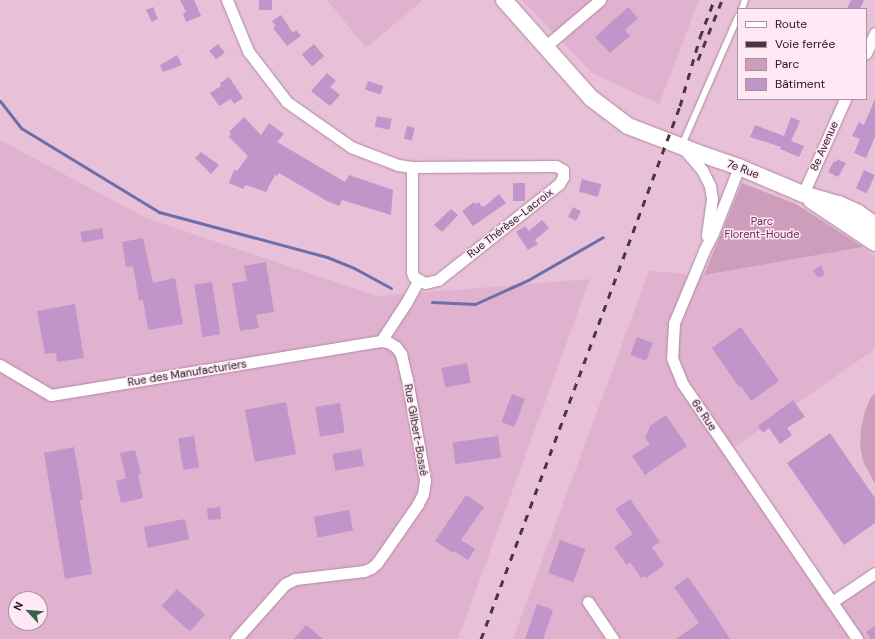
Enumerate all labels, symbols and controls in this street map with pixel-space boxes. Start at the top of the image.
legend [737,8,867,100]
text: Route [775,16,807,32]
text: Voie ferrée [775,36,835,52]
text: Parc [775,56,799,72]
text: Bâtiment [775,76,825,92]
street label: 8e Avenue [807,119,841,173]
street label: 7e Rue [725,157,761,181]
street label: Rue Thérèse-Lacroix [465,185,555,261]
park label: Parc Florent-Houde [724,215,800,241]
street label: Rue des Manufacturiers [127,357,247,389]
street label: Rue Gilbert-Bossé [401,383,431,477]
street label: 6e Rue [689,397,719,433]
north arrow [8,591,48,631]
text: N [10,600,26,613]

